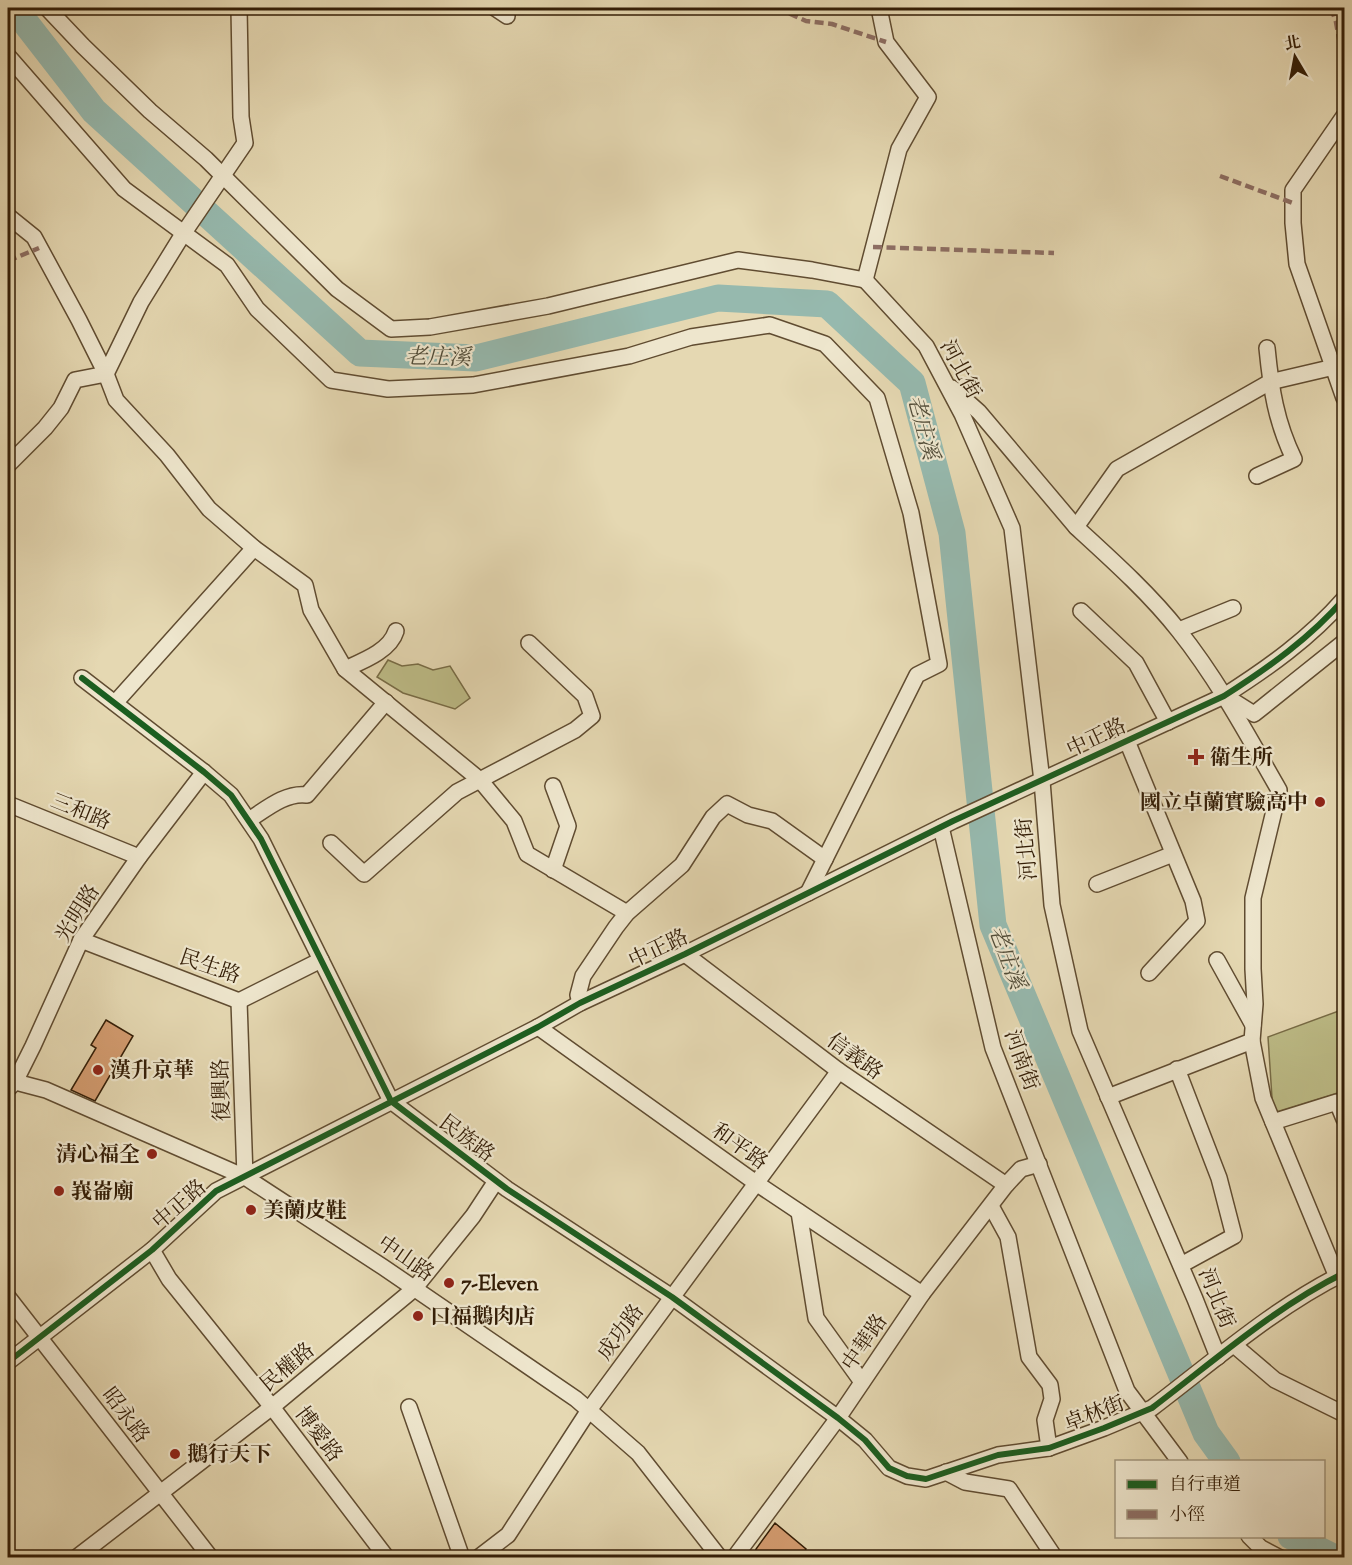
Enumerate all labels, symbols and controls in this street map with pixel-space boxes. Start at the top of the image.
north arrow [1265,27,1325,87]
text: 北 [1283,32,1303,57]
street label: 河北街 [931,335,987,405]
water label: 老庄溪 [405,342,473,376]
water label: 老庄溪 [897,392,946,466]
street label: 中正路 [1062,712,1132,766]
place label: 衛生所 [1210,744,1273,774]
marker: 衛生所 [1187,748,1205,766]
street label: 三和路 [45,787,115,839]
place label: 國立卓蘭實驗高中 [1140,789,1308,819]
marker: 國立卓蘭實驗高中 [1313,795,1327,809]
street label: 河北街 [1010,816,1046,882]
street label: 光明路 [49,879,108,949]
water label: 老庄溪 [978,922,1033,996]
street label: 中正路 [624,923,694,977]
street label: 民生路 [175,943,244,992]
street label: 河南街 [995,1026,1045,1095]
street label: 信義路 [820,1027,888,1088]
place label: 漢升京華 [110,1057,194,1087]
street label: 復興路 [207,1058,239,1122]
marker: 漢升京華 [91,1063,105,1077]
street label: 民族路 [432,1109,500,1171]
street label: 和平路 [705,1117,773,1178]
place label: 清心福全 [56,1141,140,1171]
marker: 清心福全 [145,1147,159,1161]
street label: 中正路 [147,1174,214,1237]
place label: 峩崙廟 [71,1178,134,1208]
marker: 峩崙廟 [52,1184,66,1198]
place label: 美蘭皮鞋 [263,1197,347,1227]
marker: 美蘭皮鞋 [244,1203,258,1217]
street label: 中山路 [370,1229,439,1290]
street label: 河北街 [1189,1264,1241,1334]
place label: 7-Eleven [461,1270,539,1300]
marker: 7-Eleven [442,1276,456,1290]
street label: 成功路 [591,1299,652,1367]
place label: 口福鵝肉店 [430,1303,535,1333]
marker: 口福鵝肉店 [411,1309,425,1323]
street label: 中華路 [836,1309,896,1378]
street label: 民權路 [255,1337,322,1400]
street label: 昭永路 [93,1382,155,1450]
street label: 卓林街 [1060,1390,1130,1440]
street label: 博愛路 [286,1401,348,1469]
place label: 鵝行天下 [187,1441,271,1471]
marker: 鵝行天下 [168,1447,182,1461]
legend [1115,1460,1325,1538]
text: 自行車道 [1169,1473,1241,1499]
text: 小徑 [1169,1503,1205,1529]

